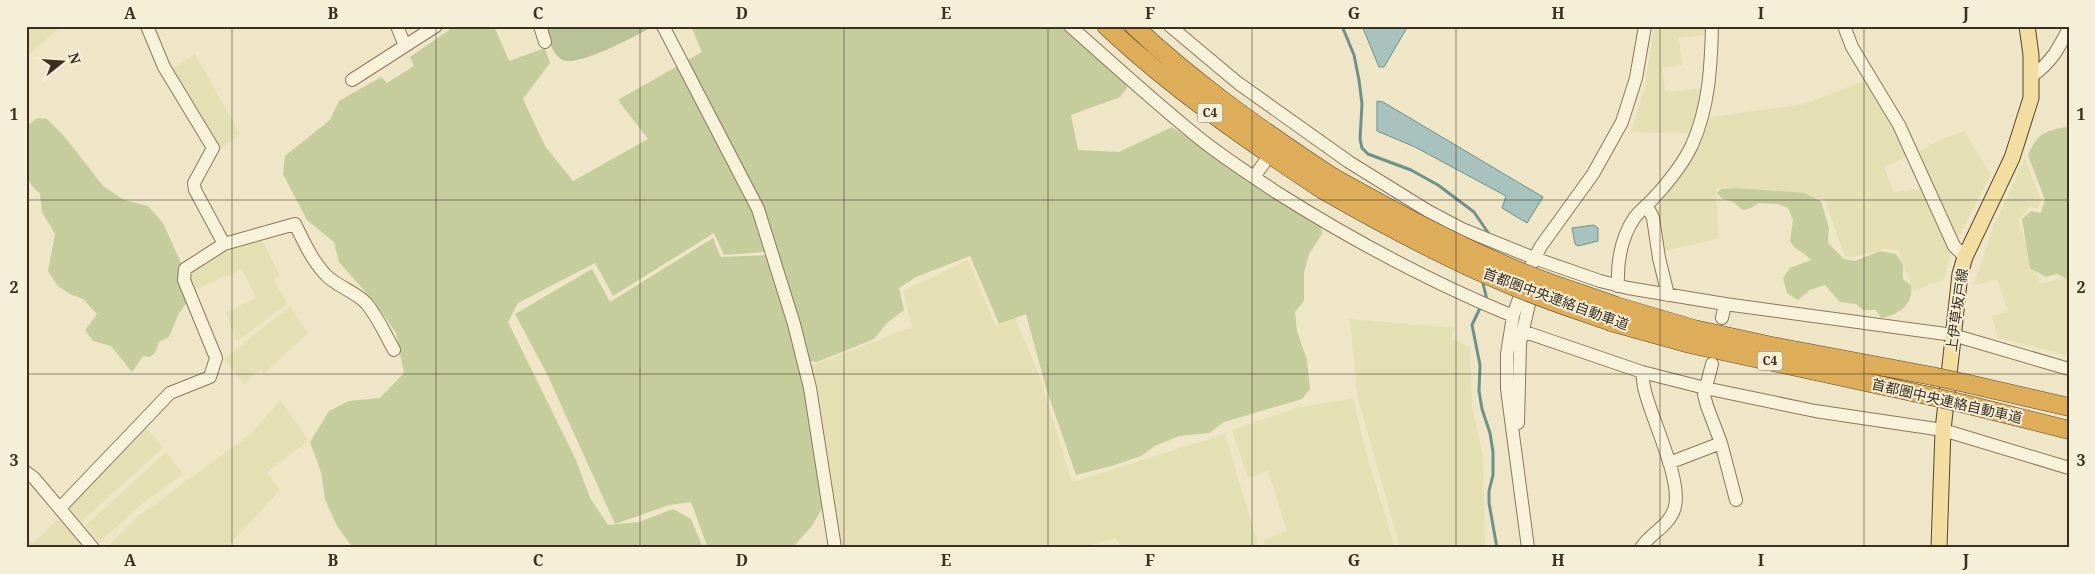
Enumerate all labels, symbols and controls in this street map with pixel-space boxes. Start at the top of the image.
text: A [124,2,137,24]
text: B [328,2,339,24]
text: C [533,2,544,24]
text: D [736,2,748,24]
text: E [941,2,951,24]
text: F [1145,2,1155,24]
text: G [1348,2,1360,24]
text: H [1551,2,1565,24]
text: I [1758,2,1764,24]
text: J [1962,2,1970,24]
north arrow [38,38,88,88]
text: N [64,50,86,66]
text: 1 [9,103,19,125]
text: 1 [2076,103,2086,125]
road number: C4 [1198,104,1222,122]
street label: 首都圏中央連絡自動車道 [1481,263,1632,334]
street label: 上伊草坂戸線 [1941,267,1972,353]
text: 2 [9,276,19,298]
text: 2 [2076,276,2086,298]
road number: C4 [1758,352,1782,371]
street label: 首都圏中央連絡自動車道 [1870,374,2024,427]
text: 3 [9,449,19,471]
text: 3 [2076,449,2086,471]
text: A [124,549,137,571]
text: B [328,549,339,571]
text: C [533,549,544,571]
text: D [736,549,748,571]
text: E [941,549,951,571]
text: F [1145,549,1155,571]
text: G [1348,549,1360,571]
text: H [1551,549,1565,571]
text: I [1758,549,1764,571]
text: J [1962,549,1970,571]

